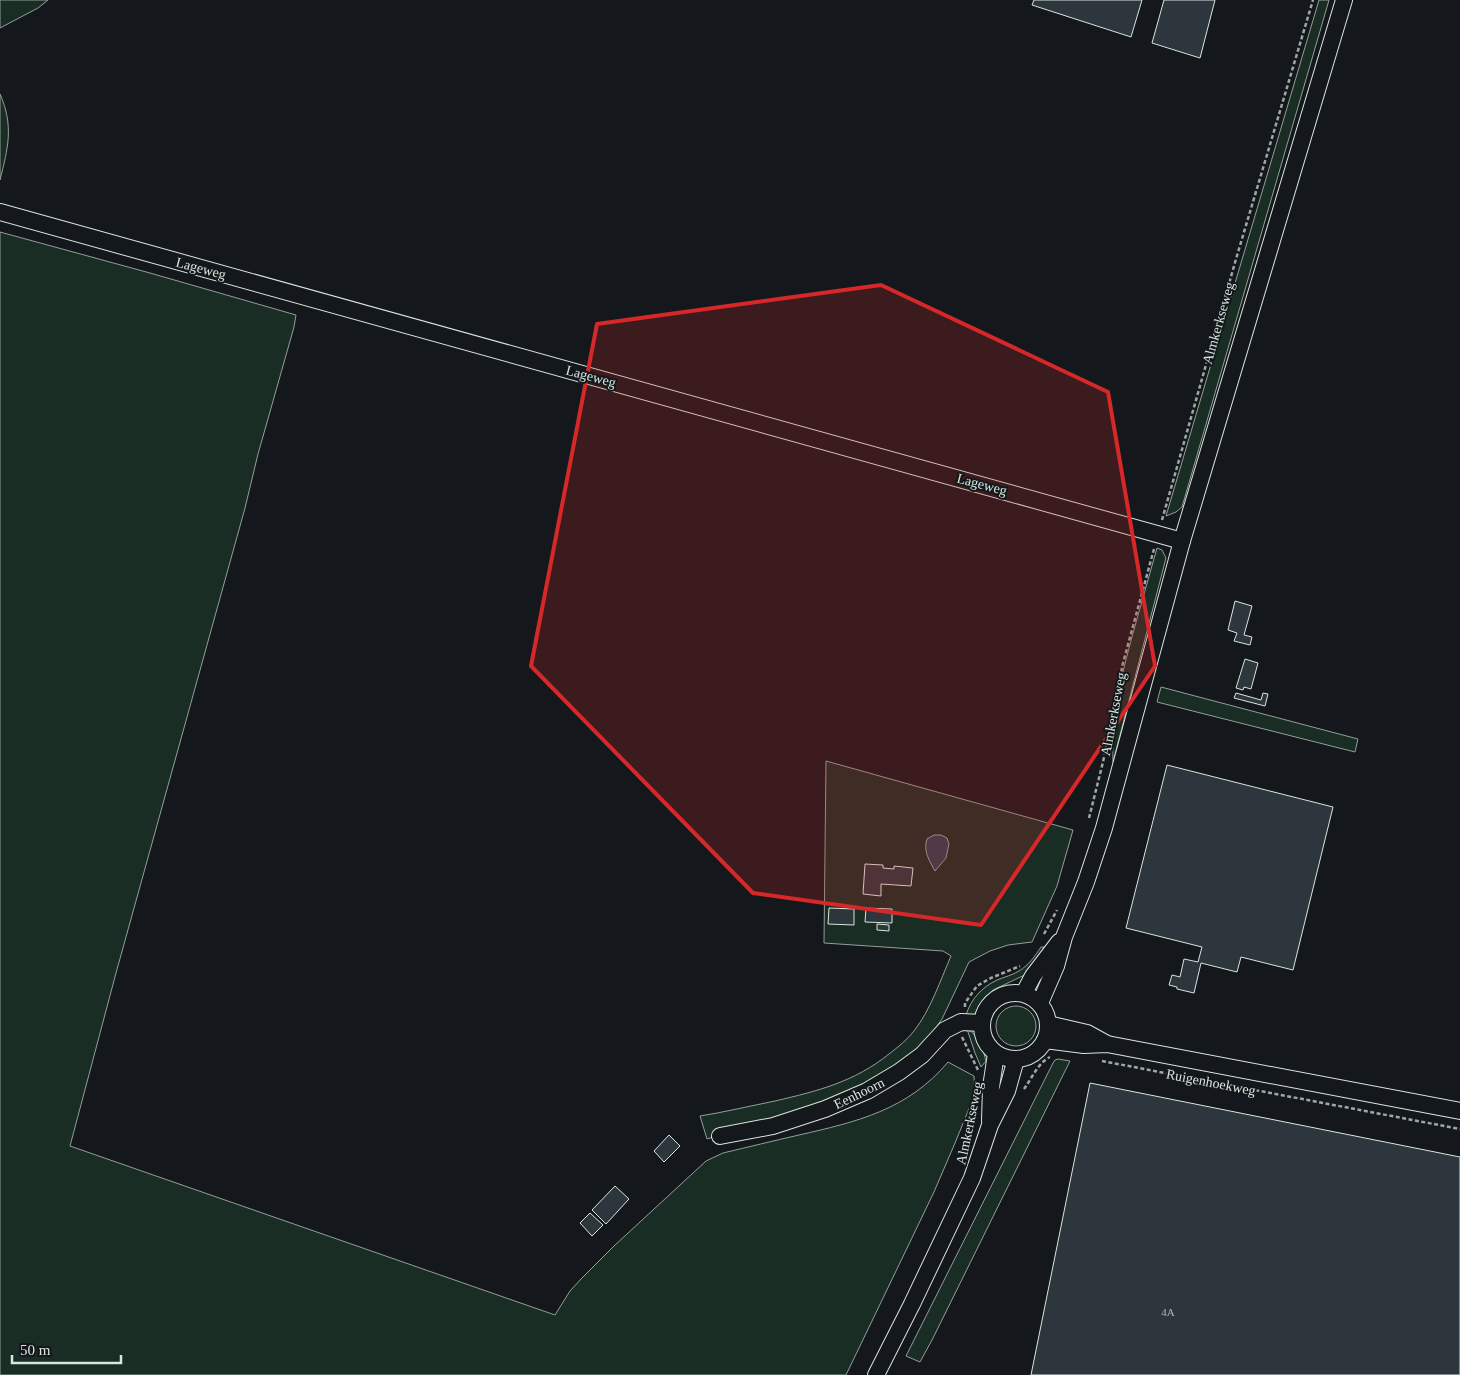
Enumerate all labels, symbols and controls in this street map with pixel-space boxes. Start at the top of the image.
street label: Lageweg [174,255,228,282]
street label: Almkerkseweg [1200,280,1237,366]
street label: Lageweg [564,363,618,390]
street label: Lageweg [955,471,1009,498]
street label: Almkerkseweg [1098,671,1129,757]
street label: Ruigenhoekweg [1165,1066,1257,1099]
street label: Eenhoorn [831,1075,887,1112]
street label: Almkerkseweg [953,1080,986,1166]
house number: 4A [1161,1306,1175,1318]
scale bar [12,1332,121,1364]
text: 50 m [20,1342,51,1358]

